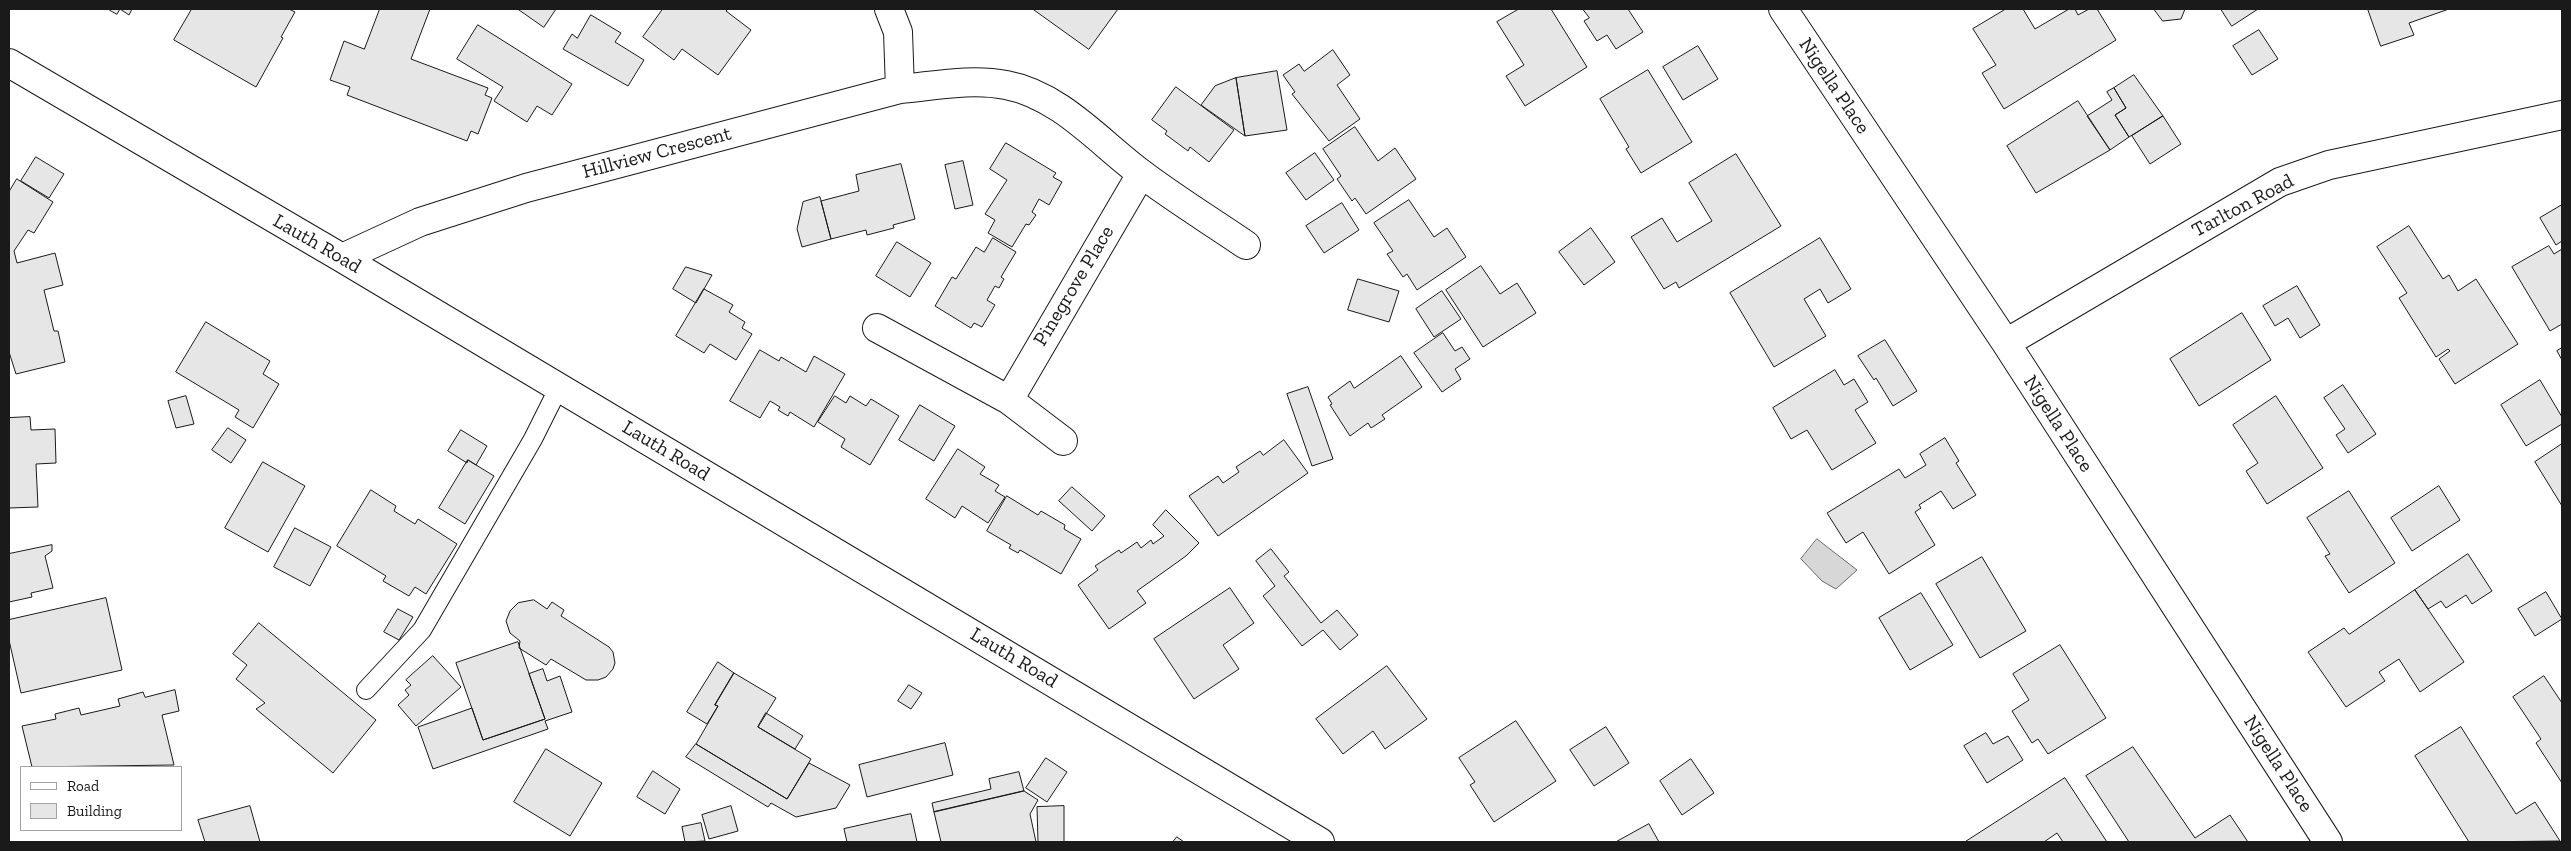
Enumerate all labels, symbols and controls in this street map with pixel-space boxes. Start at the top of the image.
street label: Nigella Place [1793,34,1875,138]
street label: Hillview Crescent [580,122,734,184]
street label: Tarlton Road [2188,169,2298,243]
street label: Lauth Road [269,209,365,279]
street label: Pinegrove Place [1029,221,1119,351]
street label: Nigella Place [2018,371,2098,477]
street label: Lauth Road [618,415,714,487]
street label: Lauth Road [966,622,1062,694]
street label: Nigella Place [2238,711,2318,817]
legend [20,766,182,831]
text: Road [67,777,99,795]
text: Building [67,802,122,820]

